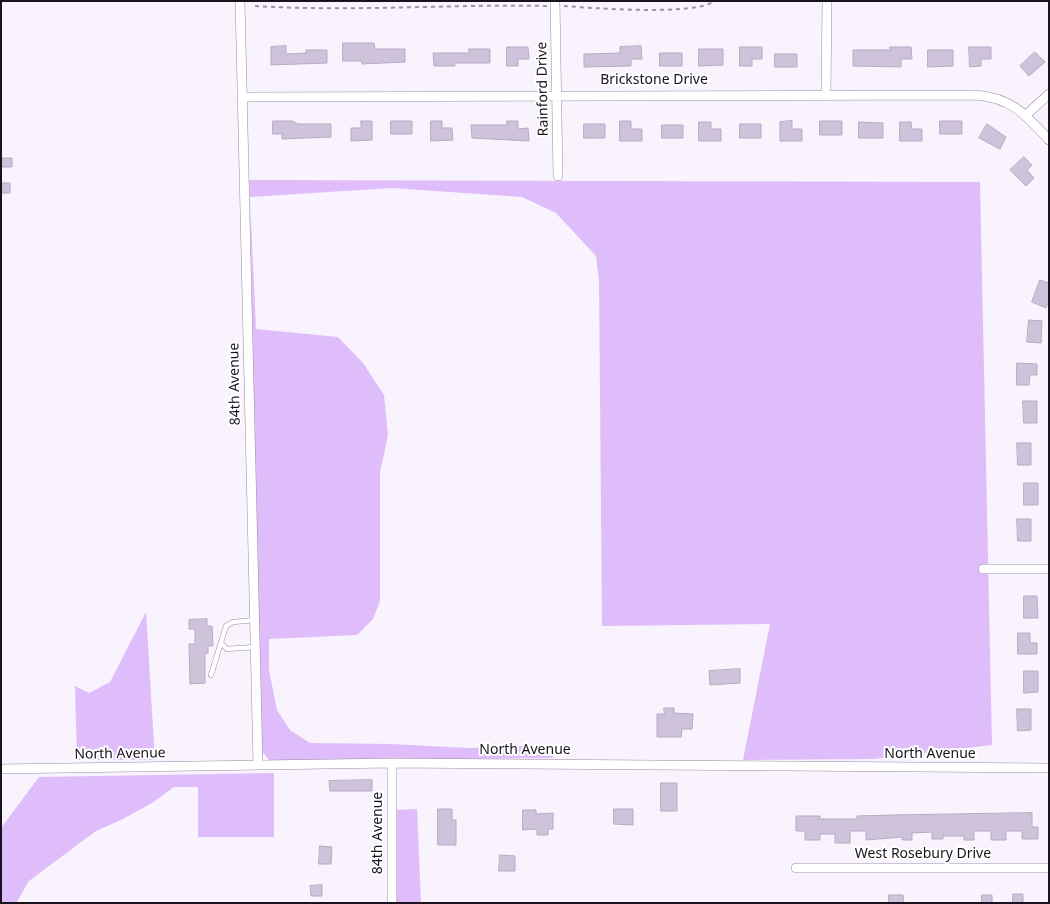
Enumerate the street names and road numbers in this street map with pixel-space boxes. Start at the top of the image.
street label: Rainford Drive [534,42,552,136]
street label: Brickstone Drive [600,72,708,88]
street label: 84th Avenue [226,343,244,425]
street label: North Avenue [479,742,571,758]
street label: North Avenue [74,745,166,763]
street label: North Avenue [884,746,976,762]
street label: 84th Avenue [370,792,386,874]
street label: West Rosebury Drive [855,846,991,862]

